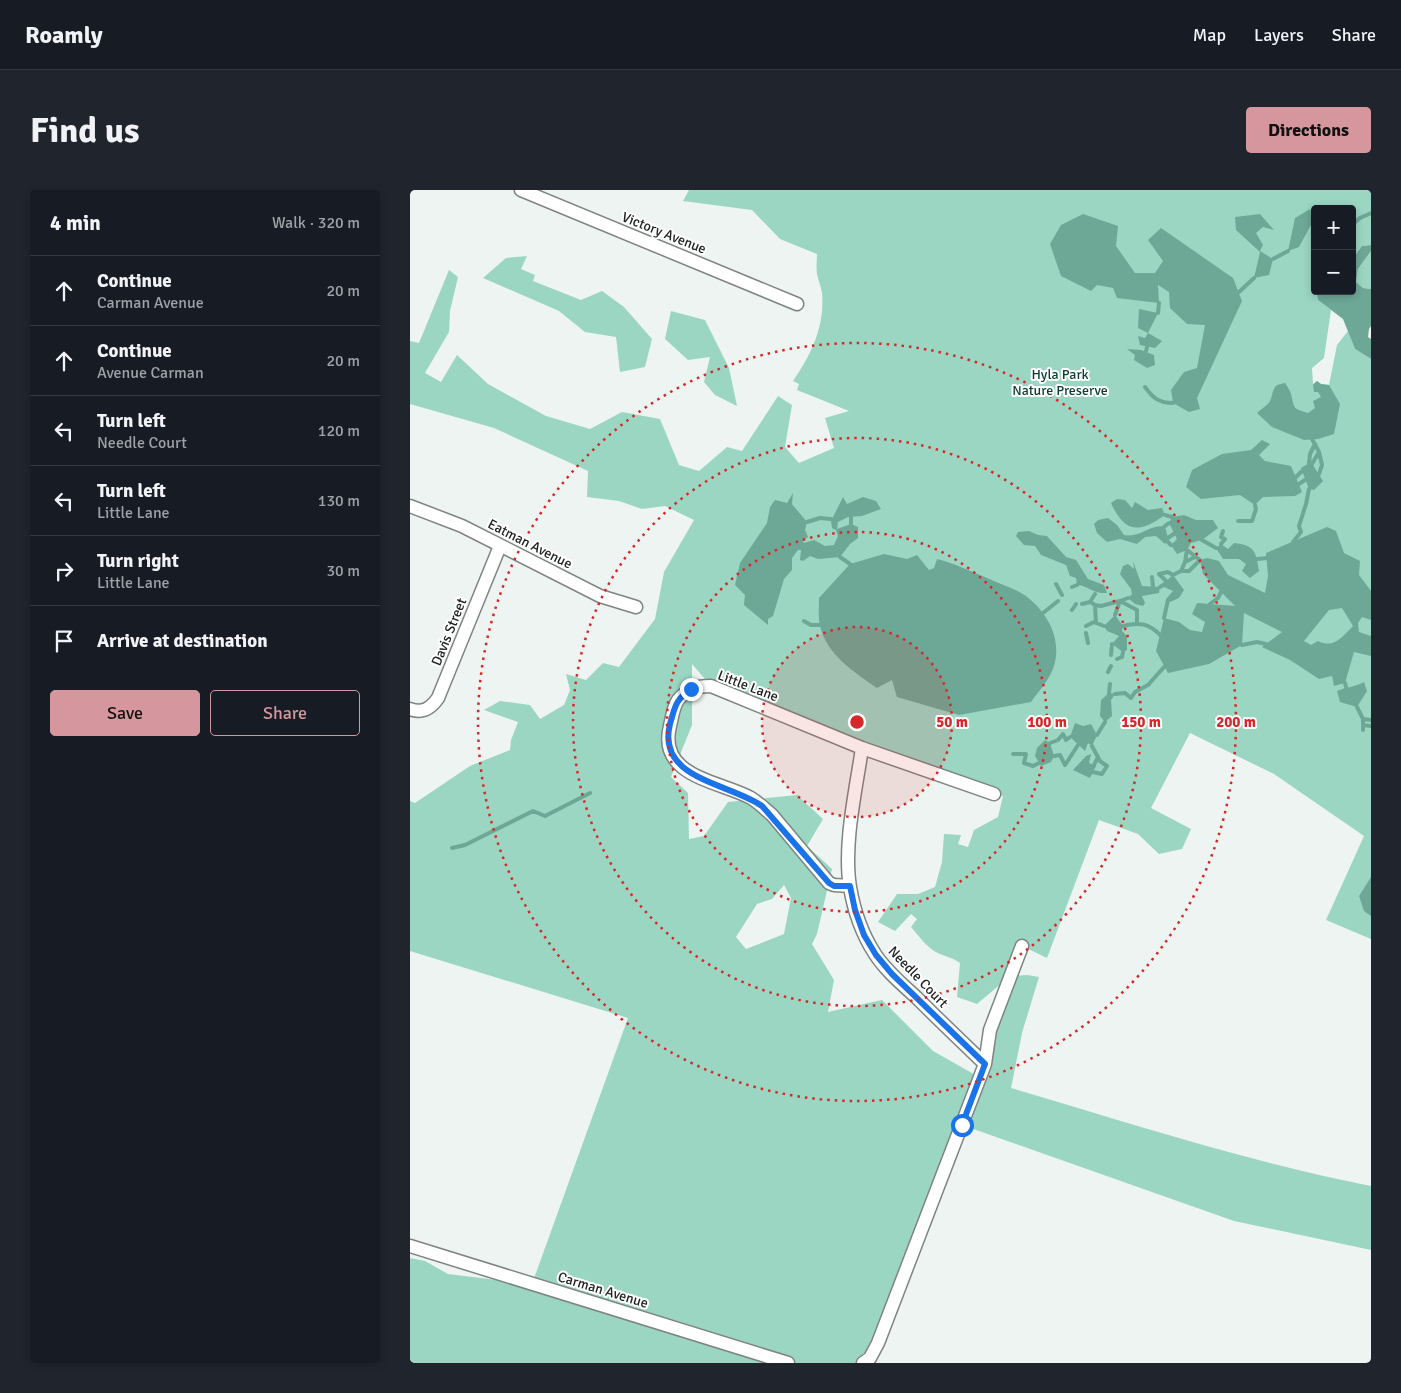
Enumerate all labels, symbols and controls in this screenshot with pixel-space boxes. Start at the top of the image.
text: Roamly [25,20,103,50]
text: Map [1193,24,1226,46]
text: Layers [1254,24,1304,46]
text: Share [1332,24,1376,46]
button: Directions [1246,107,1371,153]
text: Find us [30,109,140,152]
map controls [1311,205,1356,295]
button: + [1311,205,1356,250]
street label: Victory Avenue [619,208,709,258]
text: 4 min [50,210,101,236]
text: Walk · 320 m [272,213,360,233]
button: − [1311,250,1356,295]
text: Continue [97,269,172,293]
icon: ahead [50,277,78,305]
text: 20 m [326,281,360,301]
text: Carman Avenue [97,293,204,313]
text: Continue [97,339,172,363]
icon: ahead [50,347,78,375]
text: 20 m [326,351,360,371]
text: Avenue Carman [97,363,204,383]
park label: Hyla Park Nature Preserve [1012,366,1108,399]
text: Turn left [97,409,166,433]
icon: left [50,417,78,445]
text: 120 m [318,421,360,441]
text: Needle Court [97,433,187,453]
text: Turn left [97,479,166,503]
icon: left [50,487,78,515]
text: 130 m [318,491,360,511]
text: Little Lane [97,503,170,523]
street label: Eatman Avenue [485,515,575,573]
text: Turn right [97,549,179,573]
icon: right [50,557,78,585]
text: 30 m [326,561,360,581]
text: Little Lane [97,573,170,593]
street label: Davis Street [428,596,470,668]
icon: arrive [50,627,78,655]
text: Arrive at destination [97,629,268,653]
street label: Little Lane [715,667,781,705]
route end [680,678,703,701]
button: Save [50,690,200,736]
button: Share [210,690,360,736]
centre of rings [848,713,866,731]
text: 50 m [936,713,968,731]
text: 100 m [1027,713,1067,731]
text: 150 m [1121,713,1161,731]
text: 200 m [1216,713,1256,731]
street label: Needle Court [885,943,951,1011]
route start [951,1114,974,1137]
street label: Carman Avenue [556,1268,650,1312]

